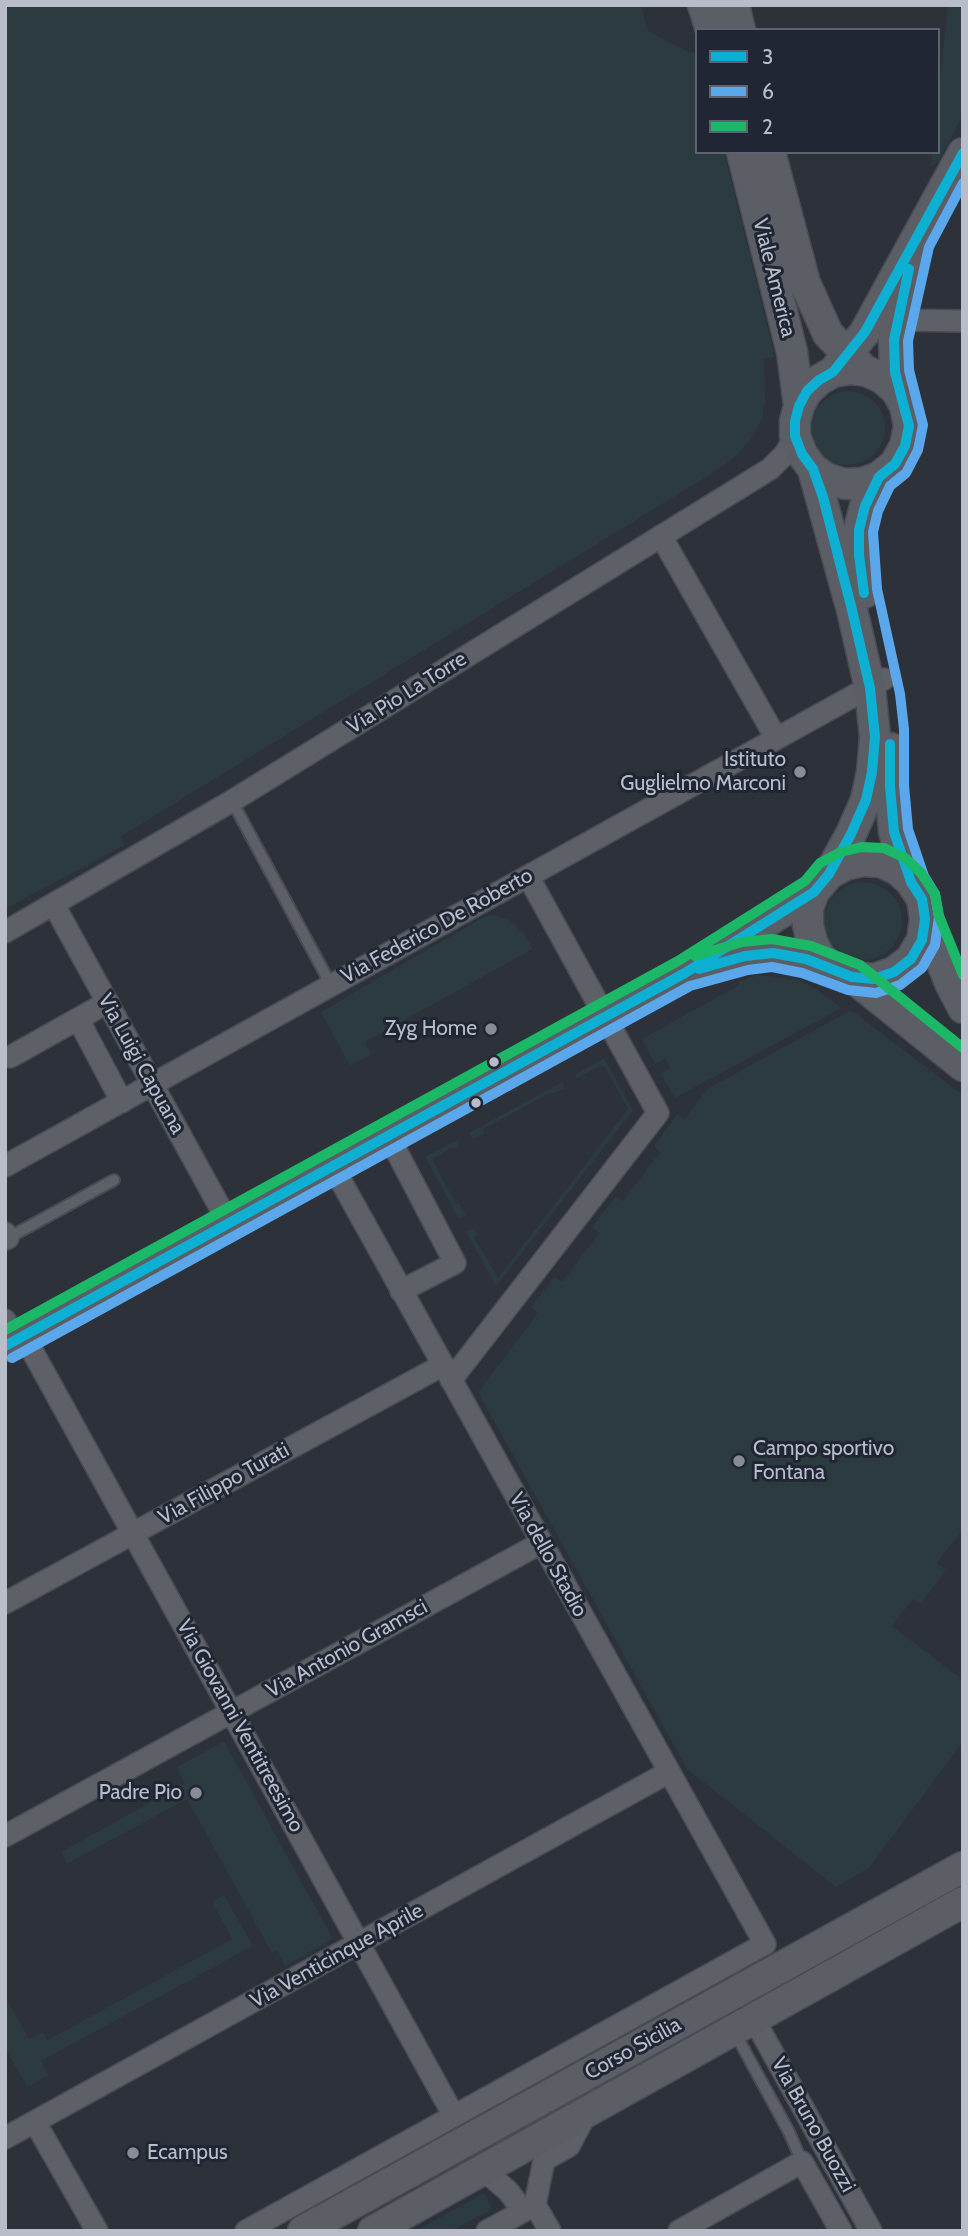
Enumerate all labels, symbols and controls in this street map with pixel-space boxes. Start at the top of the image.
legend [695,28,940,154]
text: 3 [762,44,773,69]
text: 6 [762,79,774,104]
text: 2 [762,114,773,139]
street label: Viale America [747,216,801,340]
street label: Via Pio La Torre [343,646,471,740]
place label: Istituto Guglielmo Marconi [620,747,786,797]
marker: Istituto Guglielmo Marconi [792,764,808,780]
street label: Via Federico De Roberto [337,863,537,989]
street label: Via Luigi Capuana [92,989,190,1139]
place label: Zyg Home [385,1016,477,1042]
marker: Zyg Home [483,1021,499,1037]
unlabelled marker [487,1055,501,1069]
unlabelled marker [469,1096,483,1110]
place label: Campo sportivo Fontana [753,1436,894,1486]
street label: Via Filippo Turati [154,1438,294,1530]
marker: Campo sportivo Fontana [731,1453,747,1469]
street label: Via dello Stadio [503,1488,593,1622]
street label: Via Antonio Gramsci [262,1594,432,1704]
street label: Via Giovanni Ventitreesimo [171,1615,309,1837]
place label: Padre Pio [99,1780,182,1806]
marker: Padre Pio [188,1785,204,1801]
street label: Via Venticinque Aprile [246,1898,428,2014]
street label: Corso Sicilia [581,2012,685,2086]
street label: Via Bruno Buozzi [766,2053,860,2197]
place label: Ecampus [147,2140,228,2166]
marker: Ecampus [125,2145,141,2161]

